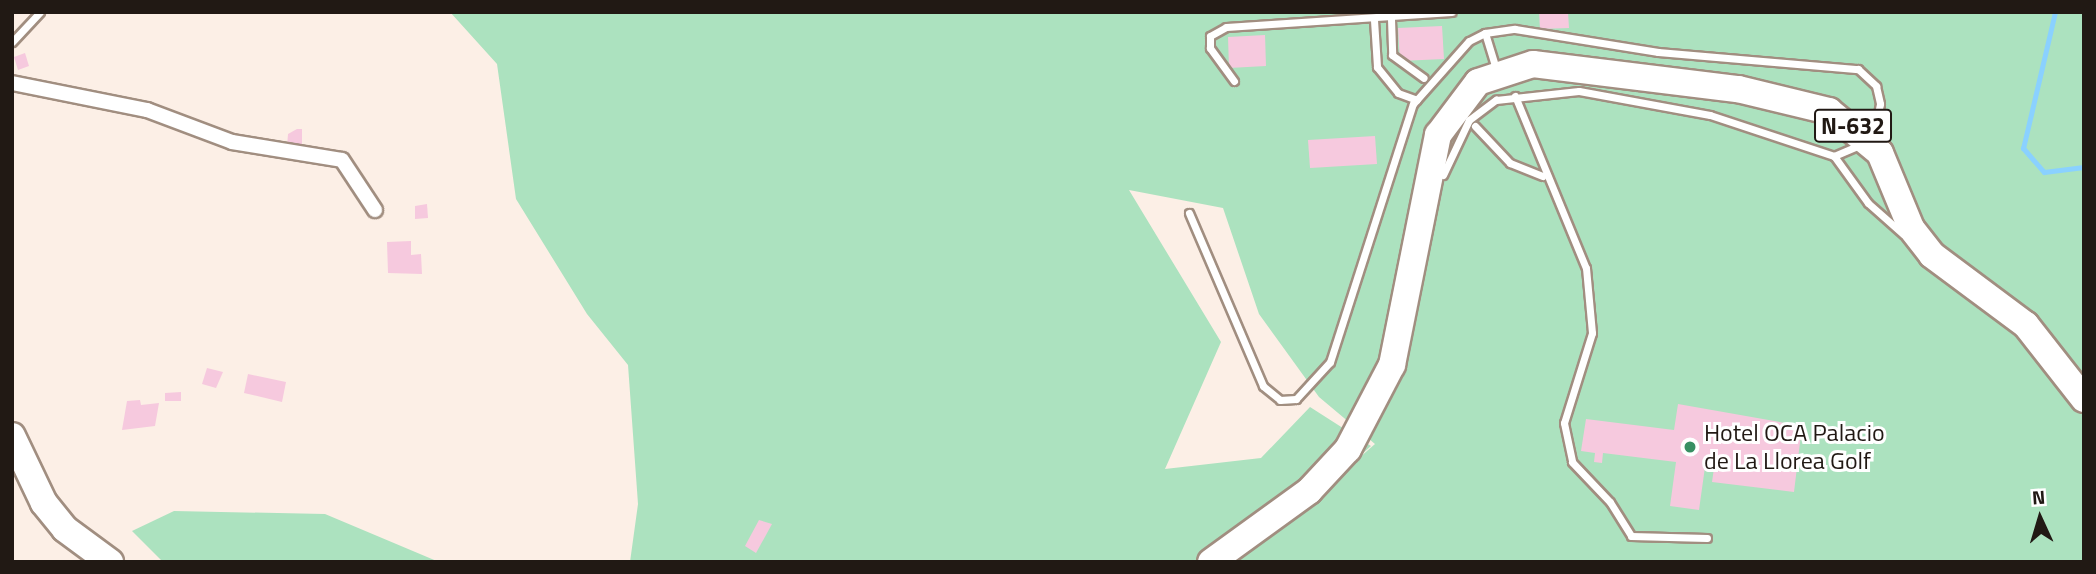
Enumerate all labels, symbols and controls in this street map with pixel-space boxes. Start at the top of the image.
road number: N-632 [1813,106,1893,146]
place label: Hotel OCA Palacio de La Llorea Golf [1704,419,1885,475]
marker: Hotel OCA Palacio de La Llorea Golf [1682,439,1698,455]
text: N [2031,482,2046,511]
north arrow [2005,483,2075,553]

